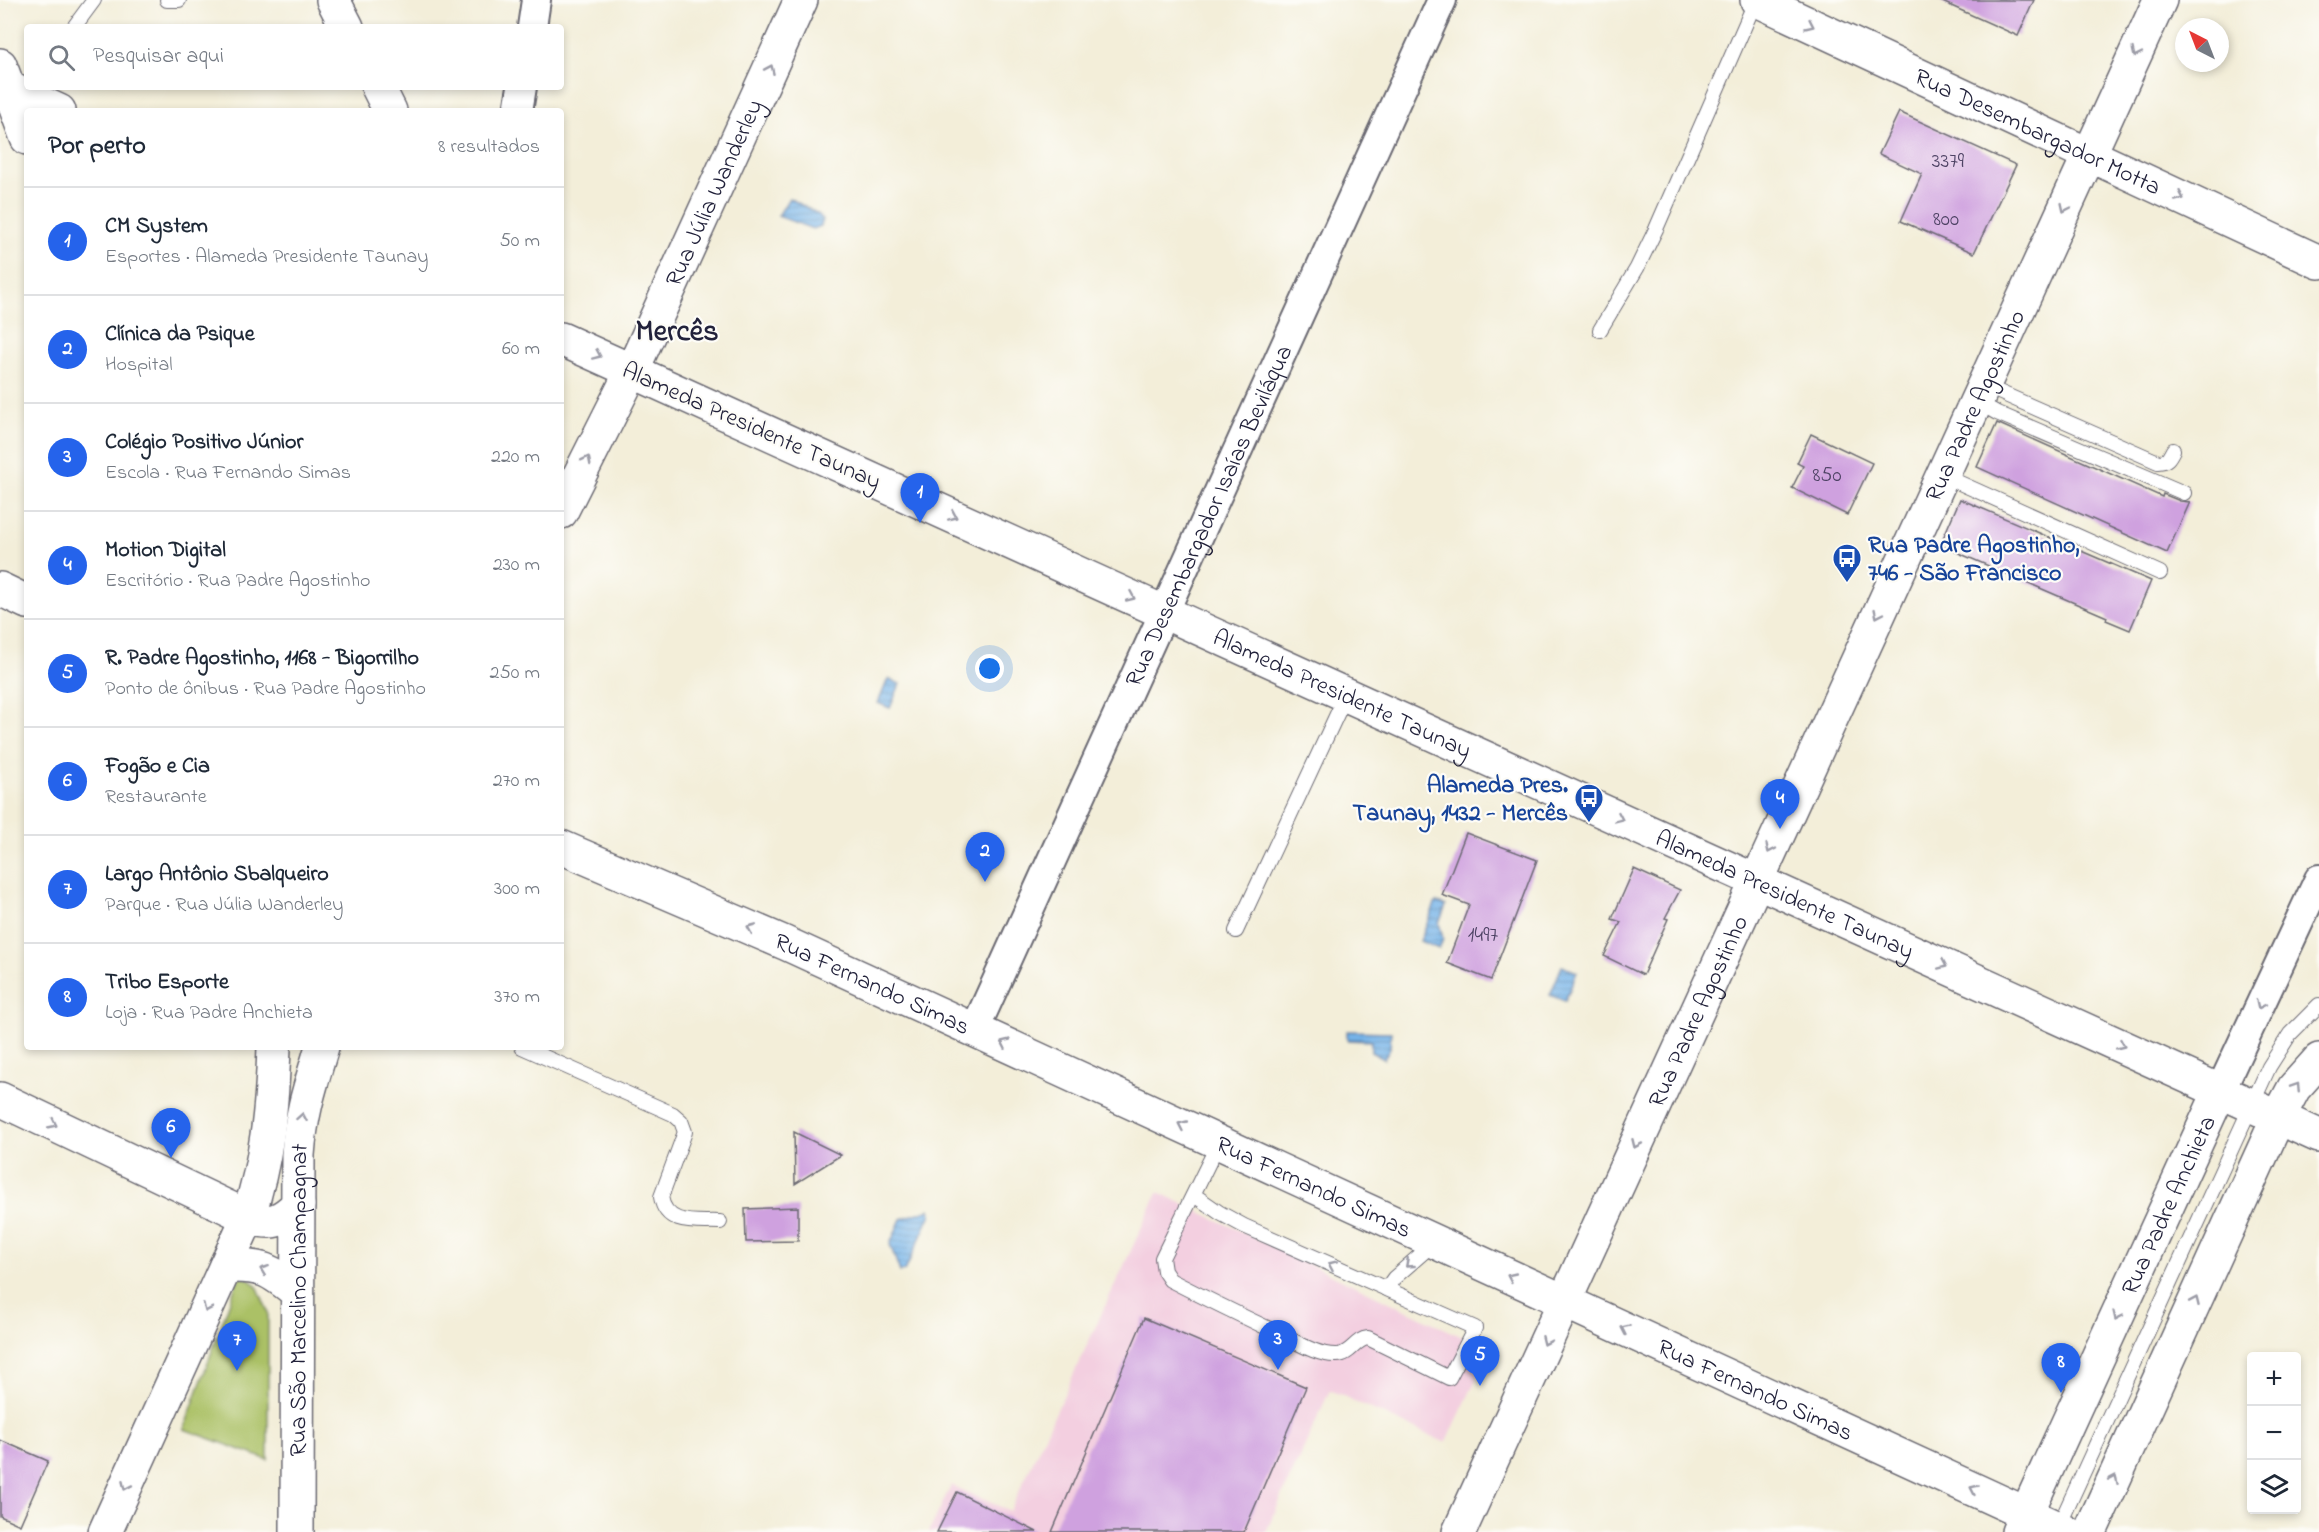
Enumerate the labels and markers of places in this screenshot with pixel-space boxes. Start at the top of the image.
pin: 1 [900,474,940,523]
place label: Rua Padre Agostinho, 746 - São Francisco [1868,529,2080,592]
bus stop icon: Rua Padre Agostinho, 746 - São Francisco [1831,542,1863,584]
place label: Alameda Pres. Taunay, 1432 - Mercês [1353,769,1568,833]
pin: 4 [1760,780,1800,829]
bus stop icon: Alameda Pres. Taunay, 1432 - Mercês [1573,782,1605,824]
pin: 2 [966,832,1004,882]
pin: 6 [152,1108,190,1158]
pin: 3 [1258,1320,1298,1370]
pin: 7 [218,1322,256,1371]
pin: 5 [1460,1336,1500,1386]
pin: 8 [2042,1344,2080,1393]

